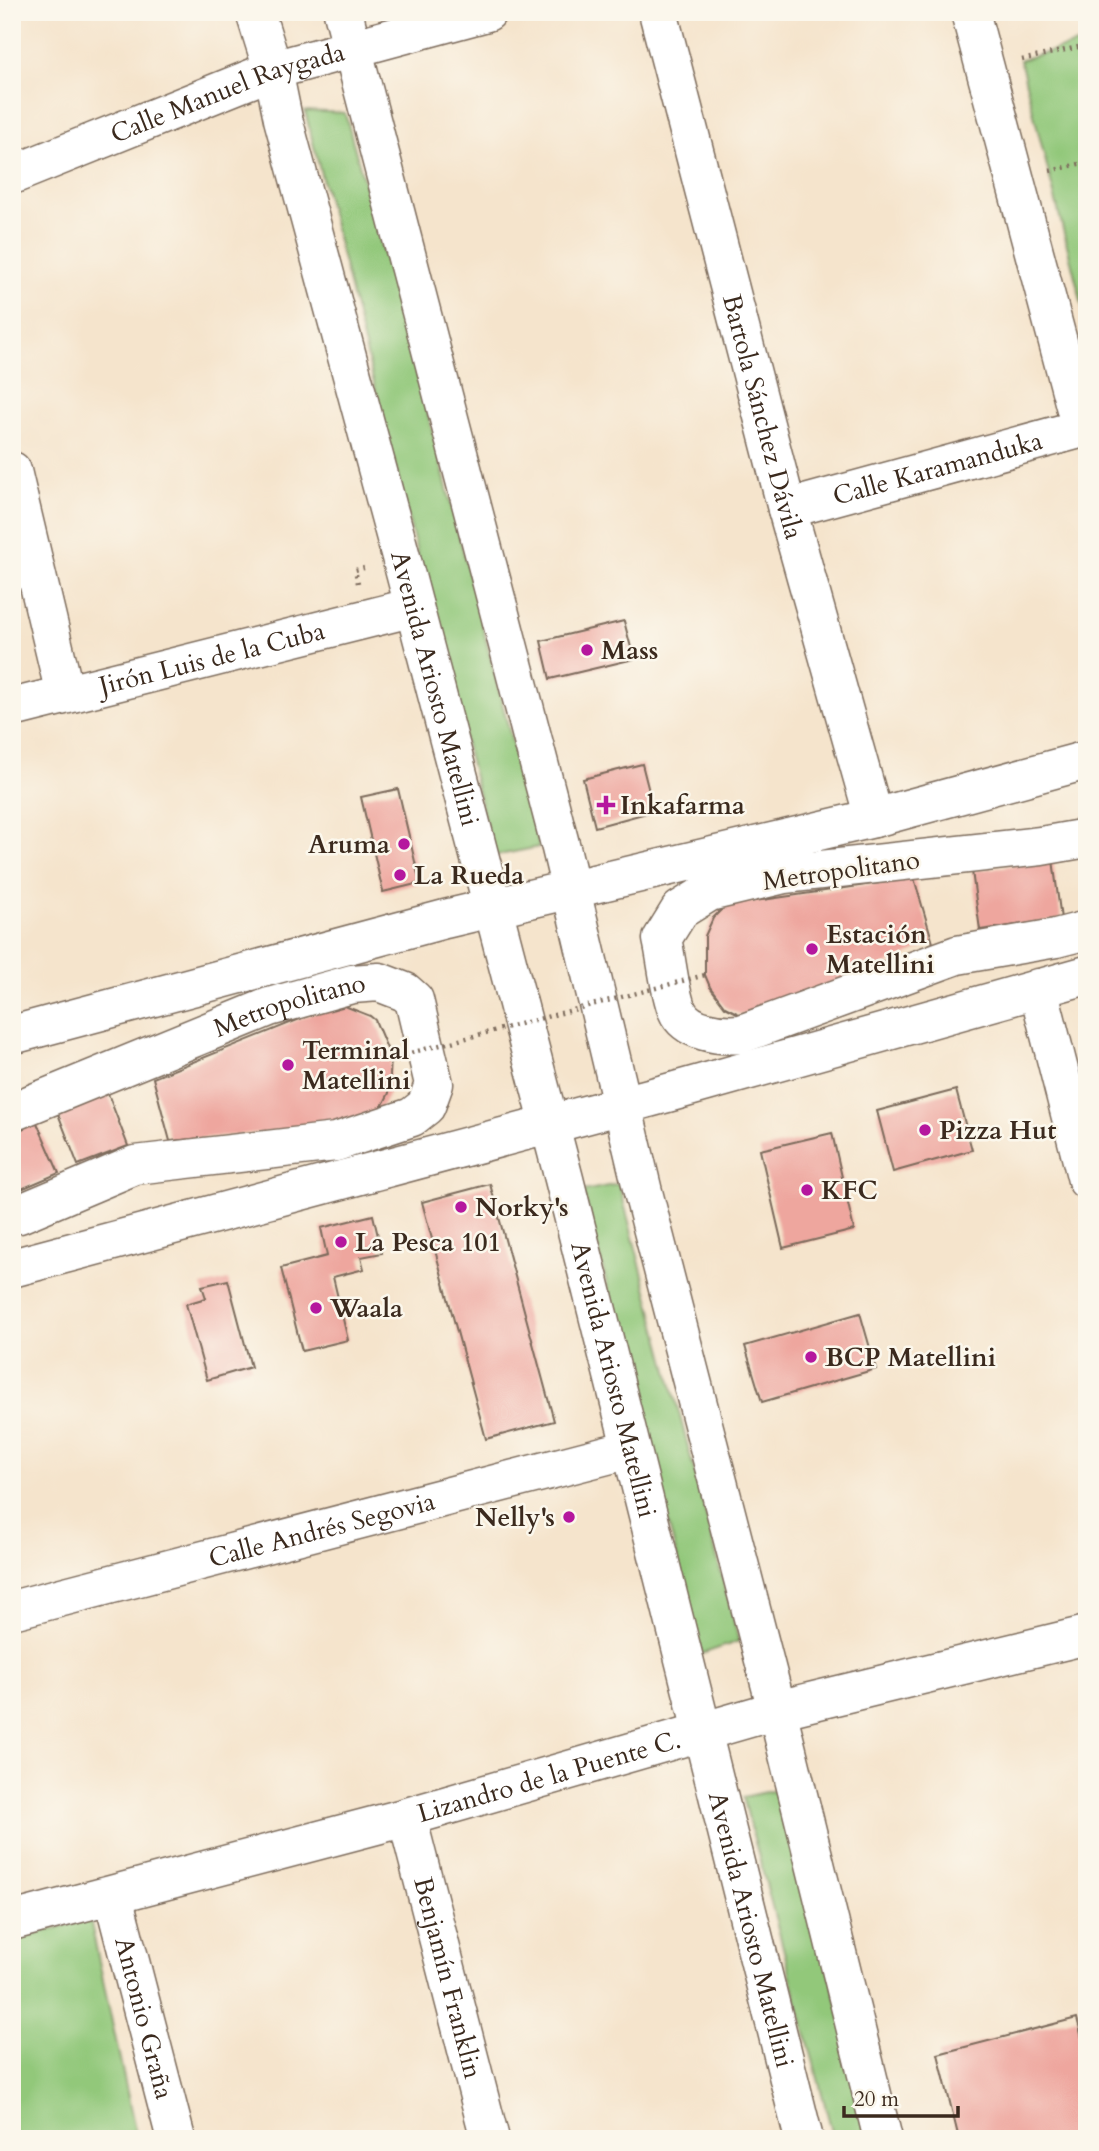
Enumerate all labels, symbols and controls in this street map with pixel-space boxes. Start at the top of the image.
street label: Calle Manuel Raygada [105,34,349,152]
street label: Bartola Sánchez Dávila [714,290,812,543]
street label: Calle Karamanduka [829,423,1046,514]
street label: Avenida Ariosto Matellini [382,547,488,830]
street label: Jirón Luis de la Cuba [92,613,328,704]
place label: Mass [601,633,658,668]
marker: Mass [579,642,595,658]
place label: Inkafarma [620,788,745,823]
marker: Inkafarma [598,797,614,813]
place label: Aruma [308,827,390,862]
marker: Aruma [396,836,412,852]
street label: Metropolitano [760,842,922,899]
place label: La Rueda [414,858,524,893]
marker: La Rueda [392,867,408,883]
place label: Estación Matellini [826,917,934,982]
marker: Estación Matellini [804,941,820,957]
street label: Metropolitano [208,966,367,1046]
place label: Terminal Matellini [302,1033,410,1098]
marker: Terminal Matellini [280,1057,296,1073]
place label: Pizza Hut [939,1113,1056,1148]
marker: Pizza Hut [917,1122,933,1138]
place label: KFC [821,1173,878,1208]
marker: KFC [799,1182,815,1198]
place label: Norky's [475,1190,569,1225]
marker: Norky's [453,1199,469,1215]
place label: La Pesca 101 [355,1225,501,1260]
marker: La Pesca 101 [333,1234,349,1250]
street label: Avenida Ariosto Matellini [562,1238,665,1521]
place label: Waala [329,1291,403,1326]
marker: Waala [308,1300,324,1316]
place label: BCP Matellini [825,1340,996,1375]
marker: BCP Matellini [803,1349,819,1365]
street label: Calle Andrés Segovia [205,1484,439,1576]
place label: Nelly's [475,1500,555,1535]
marker: Nelly's [561,1509,577,1525]
street label: Lizandro de la Puente C. [413,1722,685,1831]
street label: Avenida Ariosto Matellini [700,1788,802,2071]
street label: Benjamín Franklin [405,1873,491,2083]
street label: Antonio Graña [106,1933,182,2103]
scale bar [844,2074,957,2118]
text: 20 m [854,2085,899,2114]

